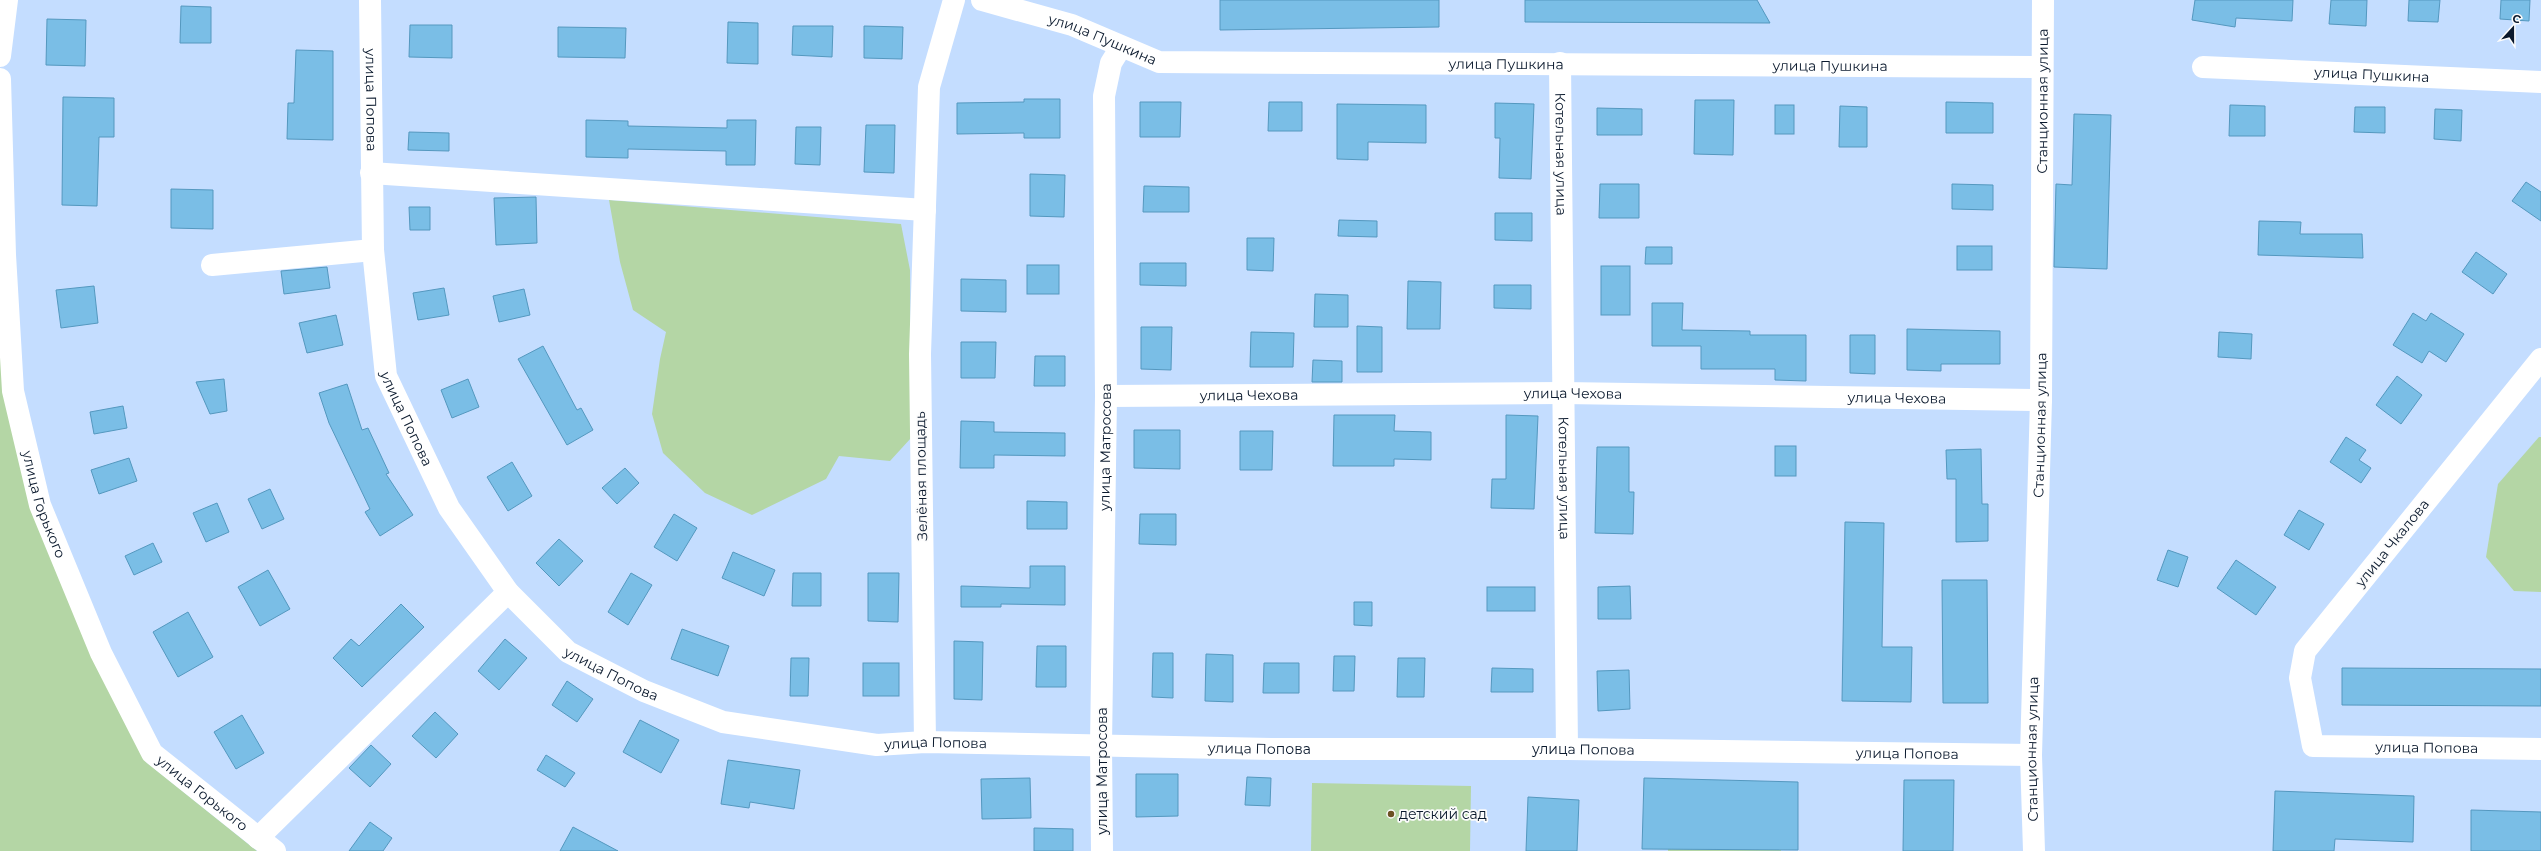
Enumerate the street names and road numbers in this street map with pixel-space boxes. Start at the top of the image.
street label: улица Пушкина [1045,10,1159,69]
street label: Станционная улица [2033,29,2052,174]
street label: улица Попова [362,47,381,152]
street label: улица Пушкина [1447,55,1564,73]
street label: улица Пушкина [1771,56,1888,75]
street label: улица Пушкина [2313,63,2430,86]
street label: Котельная улица [1551,92,1571,216]
street label: Станционная улица [2029,353,2050,498]
street label: улица Попова [377,370,437,469]
street label: улица Матросова [1095,383,1115,512]
street label: улица Чехова [1523,384,1622,403]
street label: улица Чехова [1199,386,1298,404]
street label: улица Чехова [1847,388,1946,408]
street label: Зелёная площадь [911,411,931,541]
street label: Котельная улица [1555,416,1574,540]
street label: улица Горького [18,448,70,561]
street label: улица Чкалова [2350,495,2433,591]
street label: улица Попова [560,642,661,705]
street label: Станционная улица [2022,676,2042,822]
street label: улица Матросова [1093,707,1111,836]
street label: улица Попова [883,733,987,754]
street label: улица Попова [2374,738,2478,757]
street label: улица Попова [1207,739,1311,758]
street label: улица Попова [1531,740,1635,759]
street label: улица Попова [1855,744,1959,763]
street label: улица Горького [152,750,252,835]

